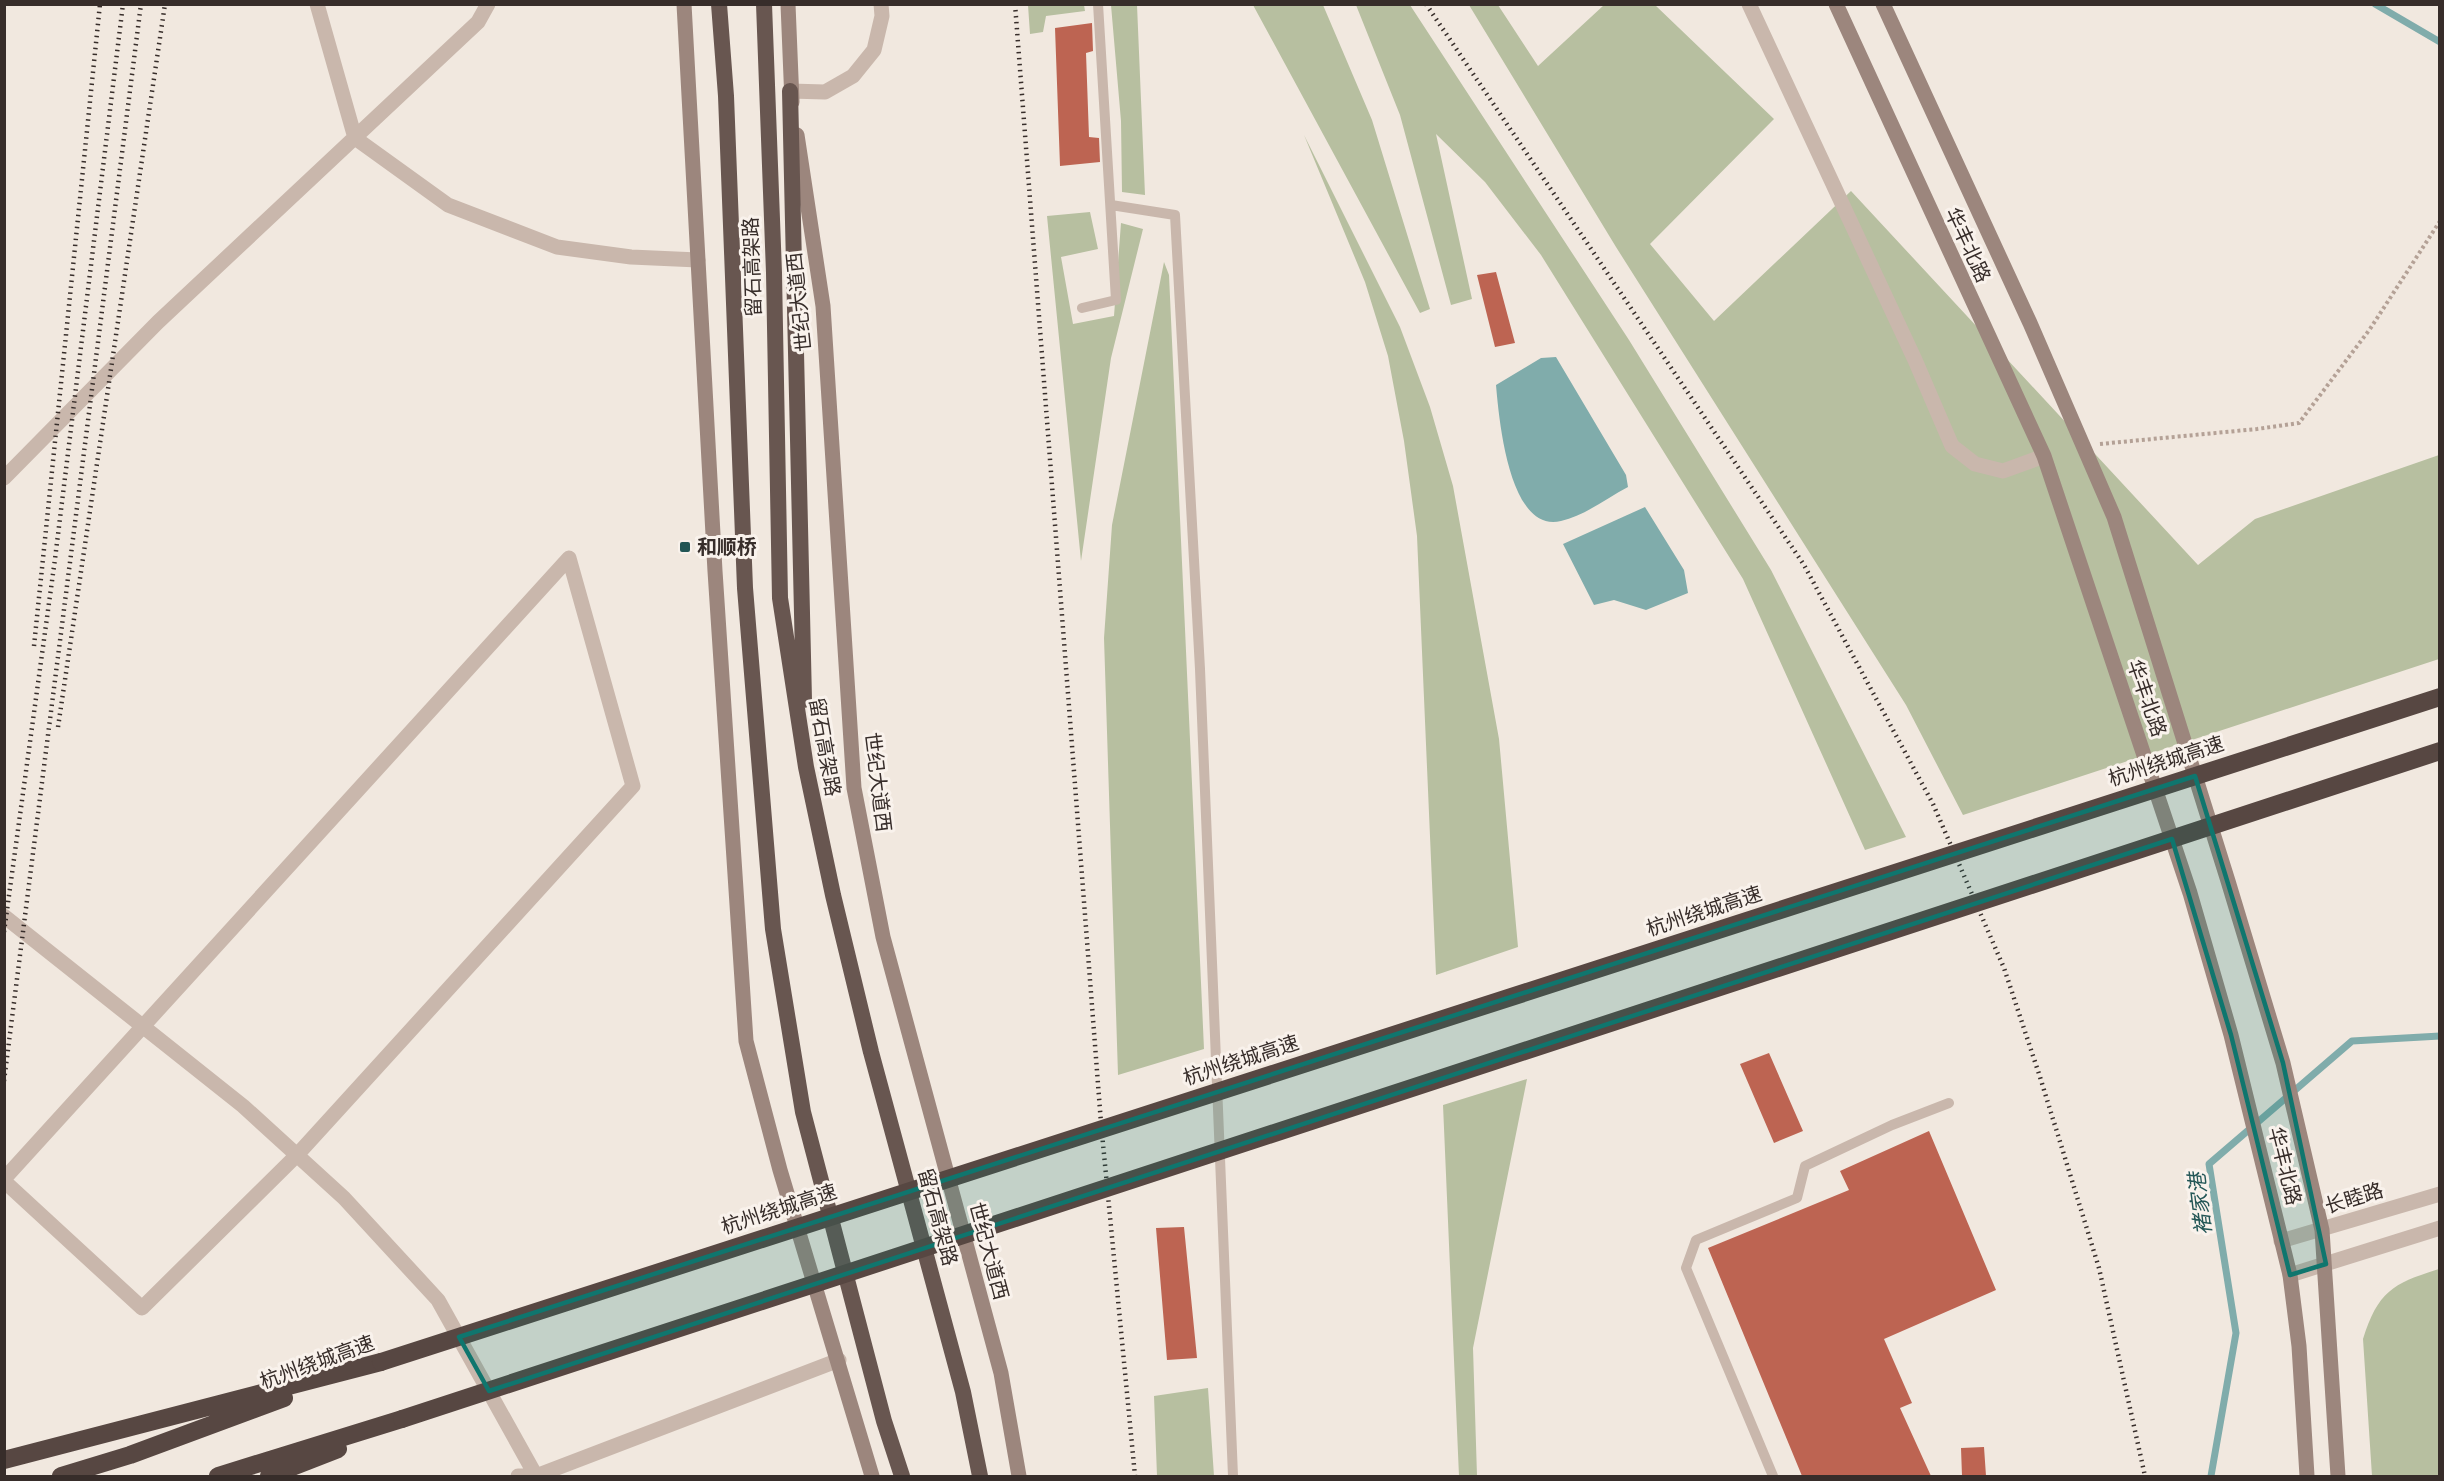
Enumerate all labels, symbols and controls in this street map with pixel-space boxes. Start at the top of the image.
street label: 华丰北路 [1939,203,1997,287]
street label: 留石高架路 [737,217,767,317]
street label: 世纪大道西 [781,251,817,353]
place label: 和顺桥 [697,534,757,560]
marker: 和顺桥 [678,540,692,554]
street label: 华丰北路 [2122,656,2172,740]
street label: 留石高架路 [804,696,846,798]
street label: 杭州绕城高速 [2105,730,2227,792]
street label: 世纪大道西 [859,731,897,833]
street label: 杭州绕城高速 [1643,880,1765,942]
street label: 杭州绕城高速 [1180,1029,1302,1091]
street label: 华丰北路 [2263,1124,2307,1208]
street label: 留石高架路 [913,1165,963,1269]
water label: 褚家港 [2182,1168,2217,1237]
street label: 长睦路 [2322,1177,2386,1219]
street label: 杭州绕城高速 [718,1178,840,1240]
street label: 世纪大道西 [964,1199,1014,1303]
street label: 杭州绕城高速 [256,1329,378,1395]

